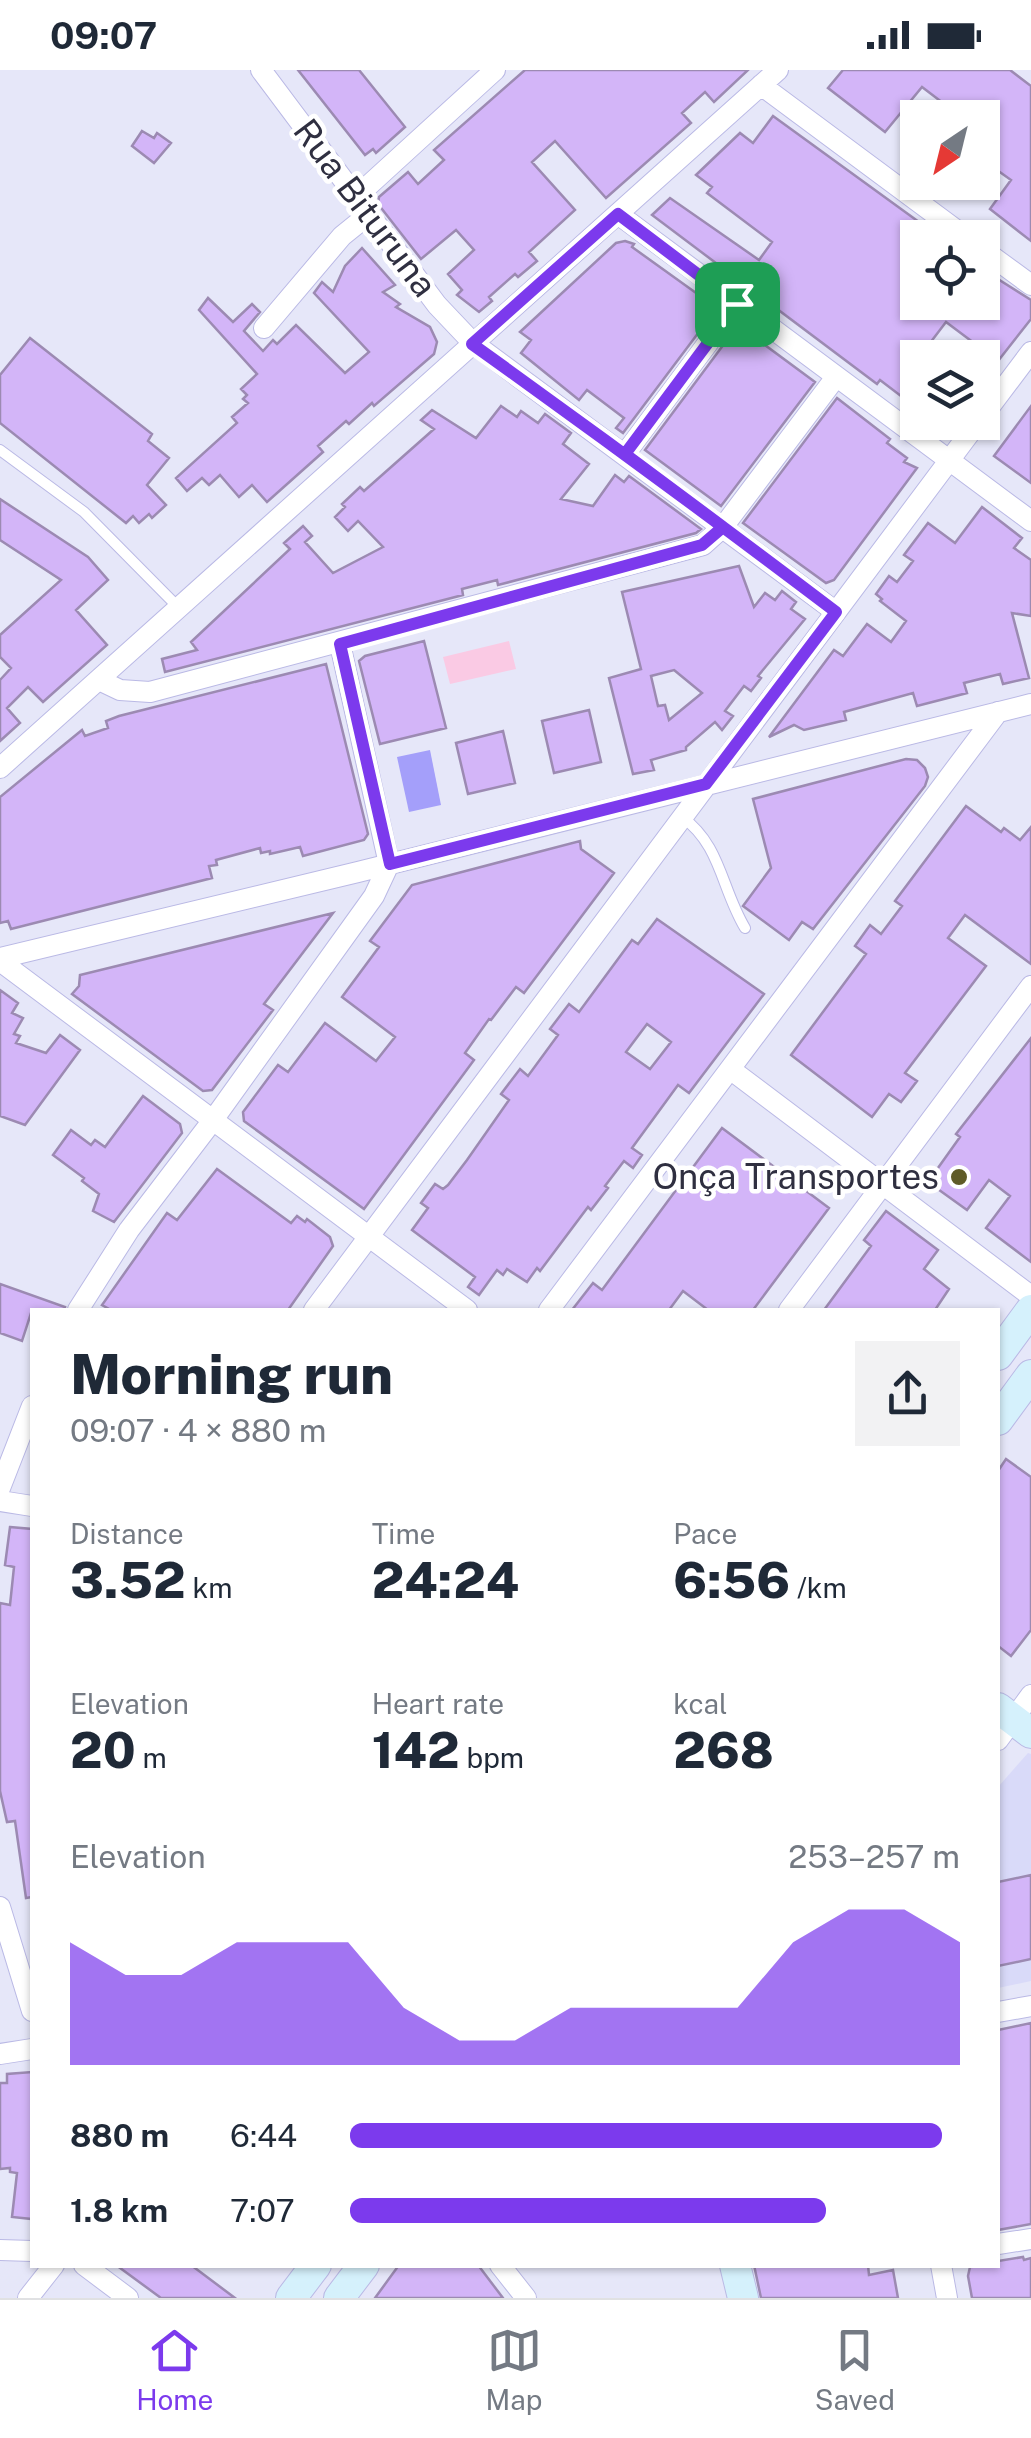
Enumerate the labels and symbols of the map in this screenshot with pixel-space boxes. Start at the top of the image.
north arrow [900,100,1000,200]
street label: Rua Bituruna [285,111,445,304]
pin [695,262,780,347]
place label: Onça Transportes [653,1156,939,1197]
marker: Onça Transportes [948,1166,970,1188]

